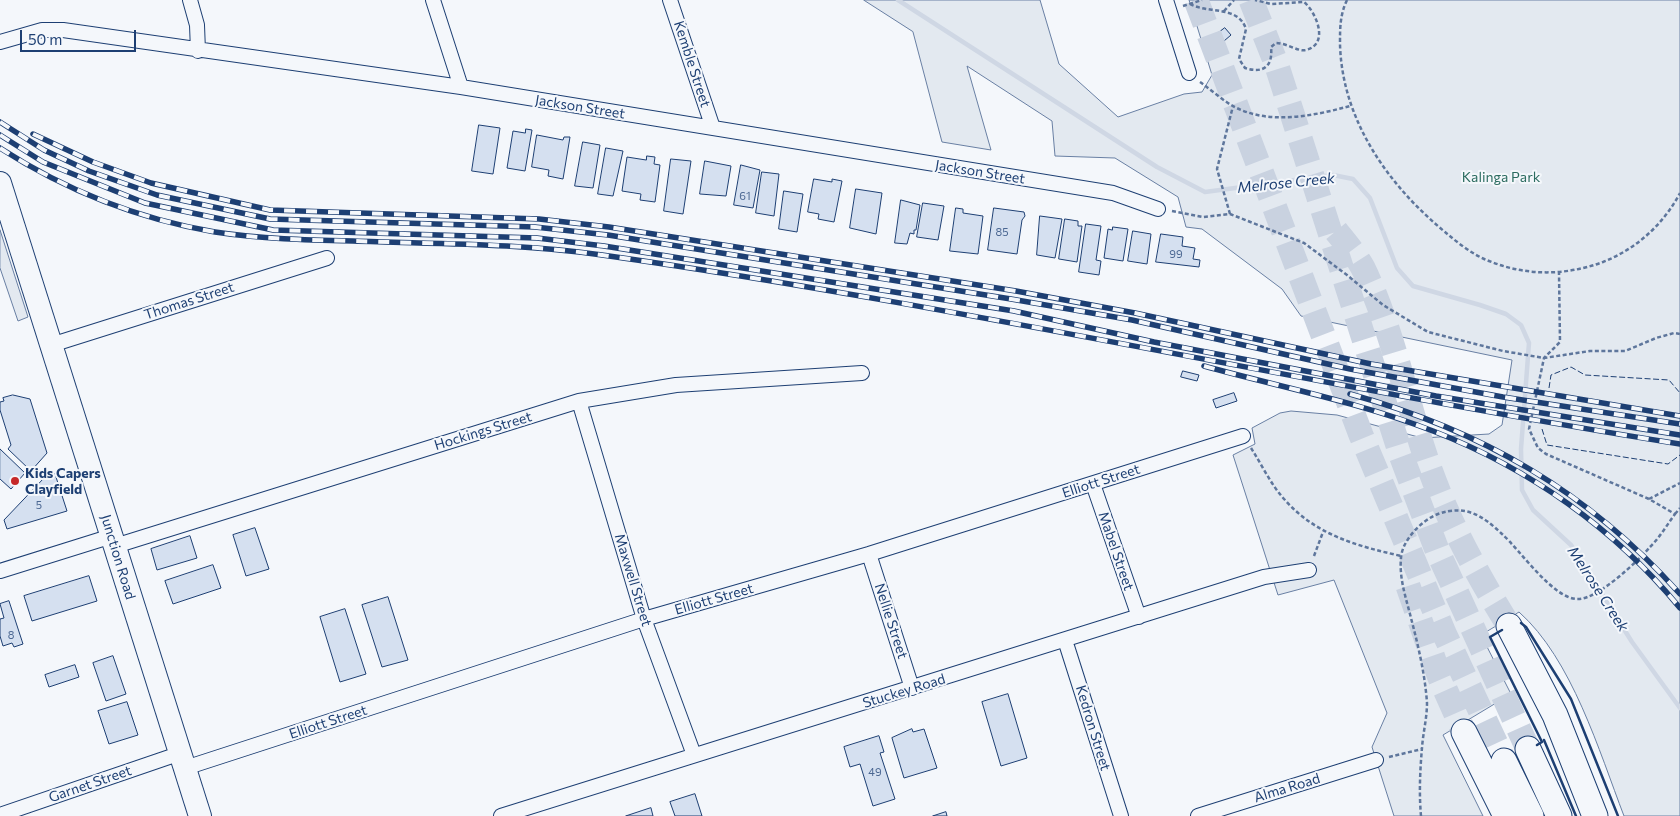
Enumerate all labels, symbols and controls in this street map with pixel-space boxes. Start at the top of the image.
street label: Kemble Street [670,19,714,109]
scale bar [22,20,139,52]
text: 50 m [28,30,62,48]
street label: Jackson Street [534,92,626,122]
street label: Jackson Street [934,157,1026,187]
water label: Melrose Creek [1236,169,1336,197]
park label: Kalinga Park [1462,169,1540,185]
house number: 61 [739,189,751,203]
house number: 85 [996,225,1008,239]
house number: 99 [1169,247,1183,261]
street label: Thomas Street [142,279,236,323]
street label: Hockings Street [432,408,534,454]
street label: Elliott Street [1060,460,1142,502]
place label: Kids Capers Clayfield [25,465,101,498]
marker: Kids Capers Clayfield [9,475,21,487]
house number: 5 [36,498,42,512]
street label: Mabel Street [1095,509,1137,593]
street label: Junction Road [97,512,139,602]
street label: Maxwell Street [611,532,655,628]
water label: Melrose Creek [1564,543,1632,635]
street label: Elliott Street [673,580,755,618]
street label: Nellie Street [871,581,911,661]
house number: 8 [8,628,14,642]
street label: Stuckey Road [861,670,947,712]
street label: Kedron Street [1072,683,1114,773]
street label: Elliott Street [287,701,369,743]
street label: Garnet Street [46,762,134,806]
house number: 49 [868,765,882,779]
street label: Alma Road [1252,770,1322,806]

